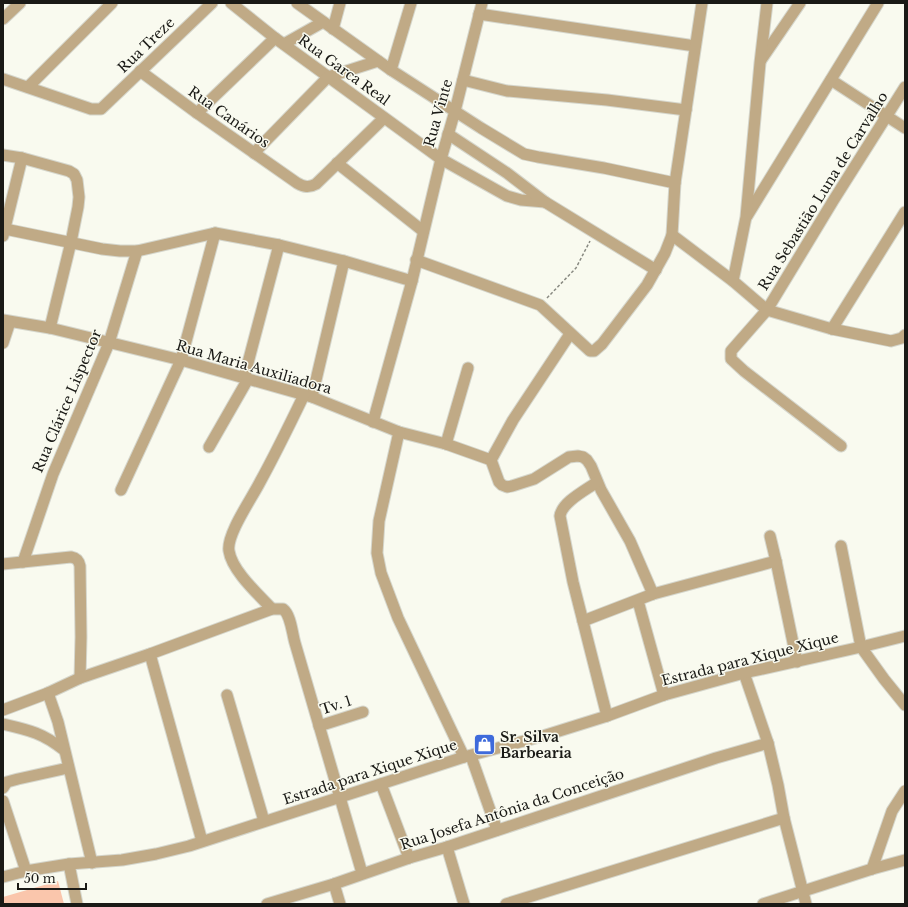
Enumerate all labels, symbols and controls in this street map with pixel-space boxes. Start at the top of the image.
street label: Rua Treze [114,13,178,77]
street label: Rua Garca Real [295,31,394,110]
street label: Rua Vinte [420,77,456,149]
street label: Rua Canários [185,82,273,152]
street label: Rua Sebastião Luna de Carvalho [754,88,892,294]
street label: Rua Clárice Lispector [29,326,106,475]
street label: Rua Maria Auxiliadora [174,336,334,398]
street label: Estrada para Xique Xique [660,628,840,690]
street label: Tv. 1 [318,691,354,719]
place label: Sr. Silva Barbearia [500,728,572,762]
shop icon: Sr. Silva Barbearia [471,732,497,758]
street label: Estrada para Xique Xique [281,735,459,809]
street label: Rua Josefa Antônia da Conceição [398,764,626,854]
scale bar [18,865,86,891]
text: 50 m [24,871,56,886]

